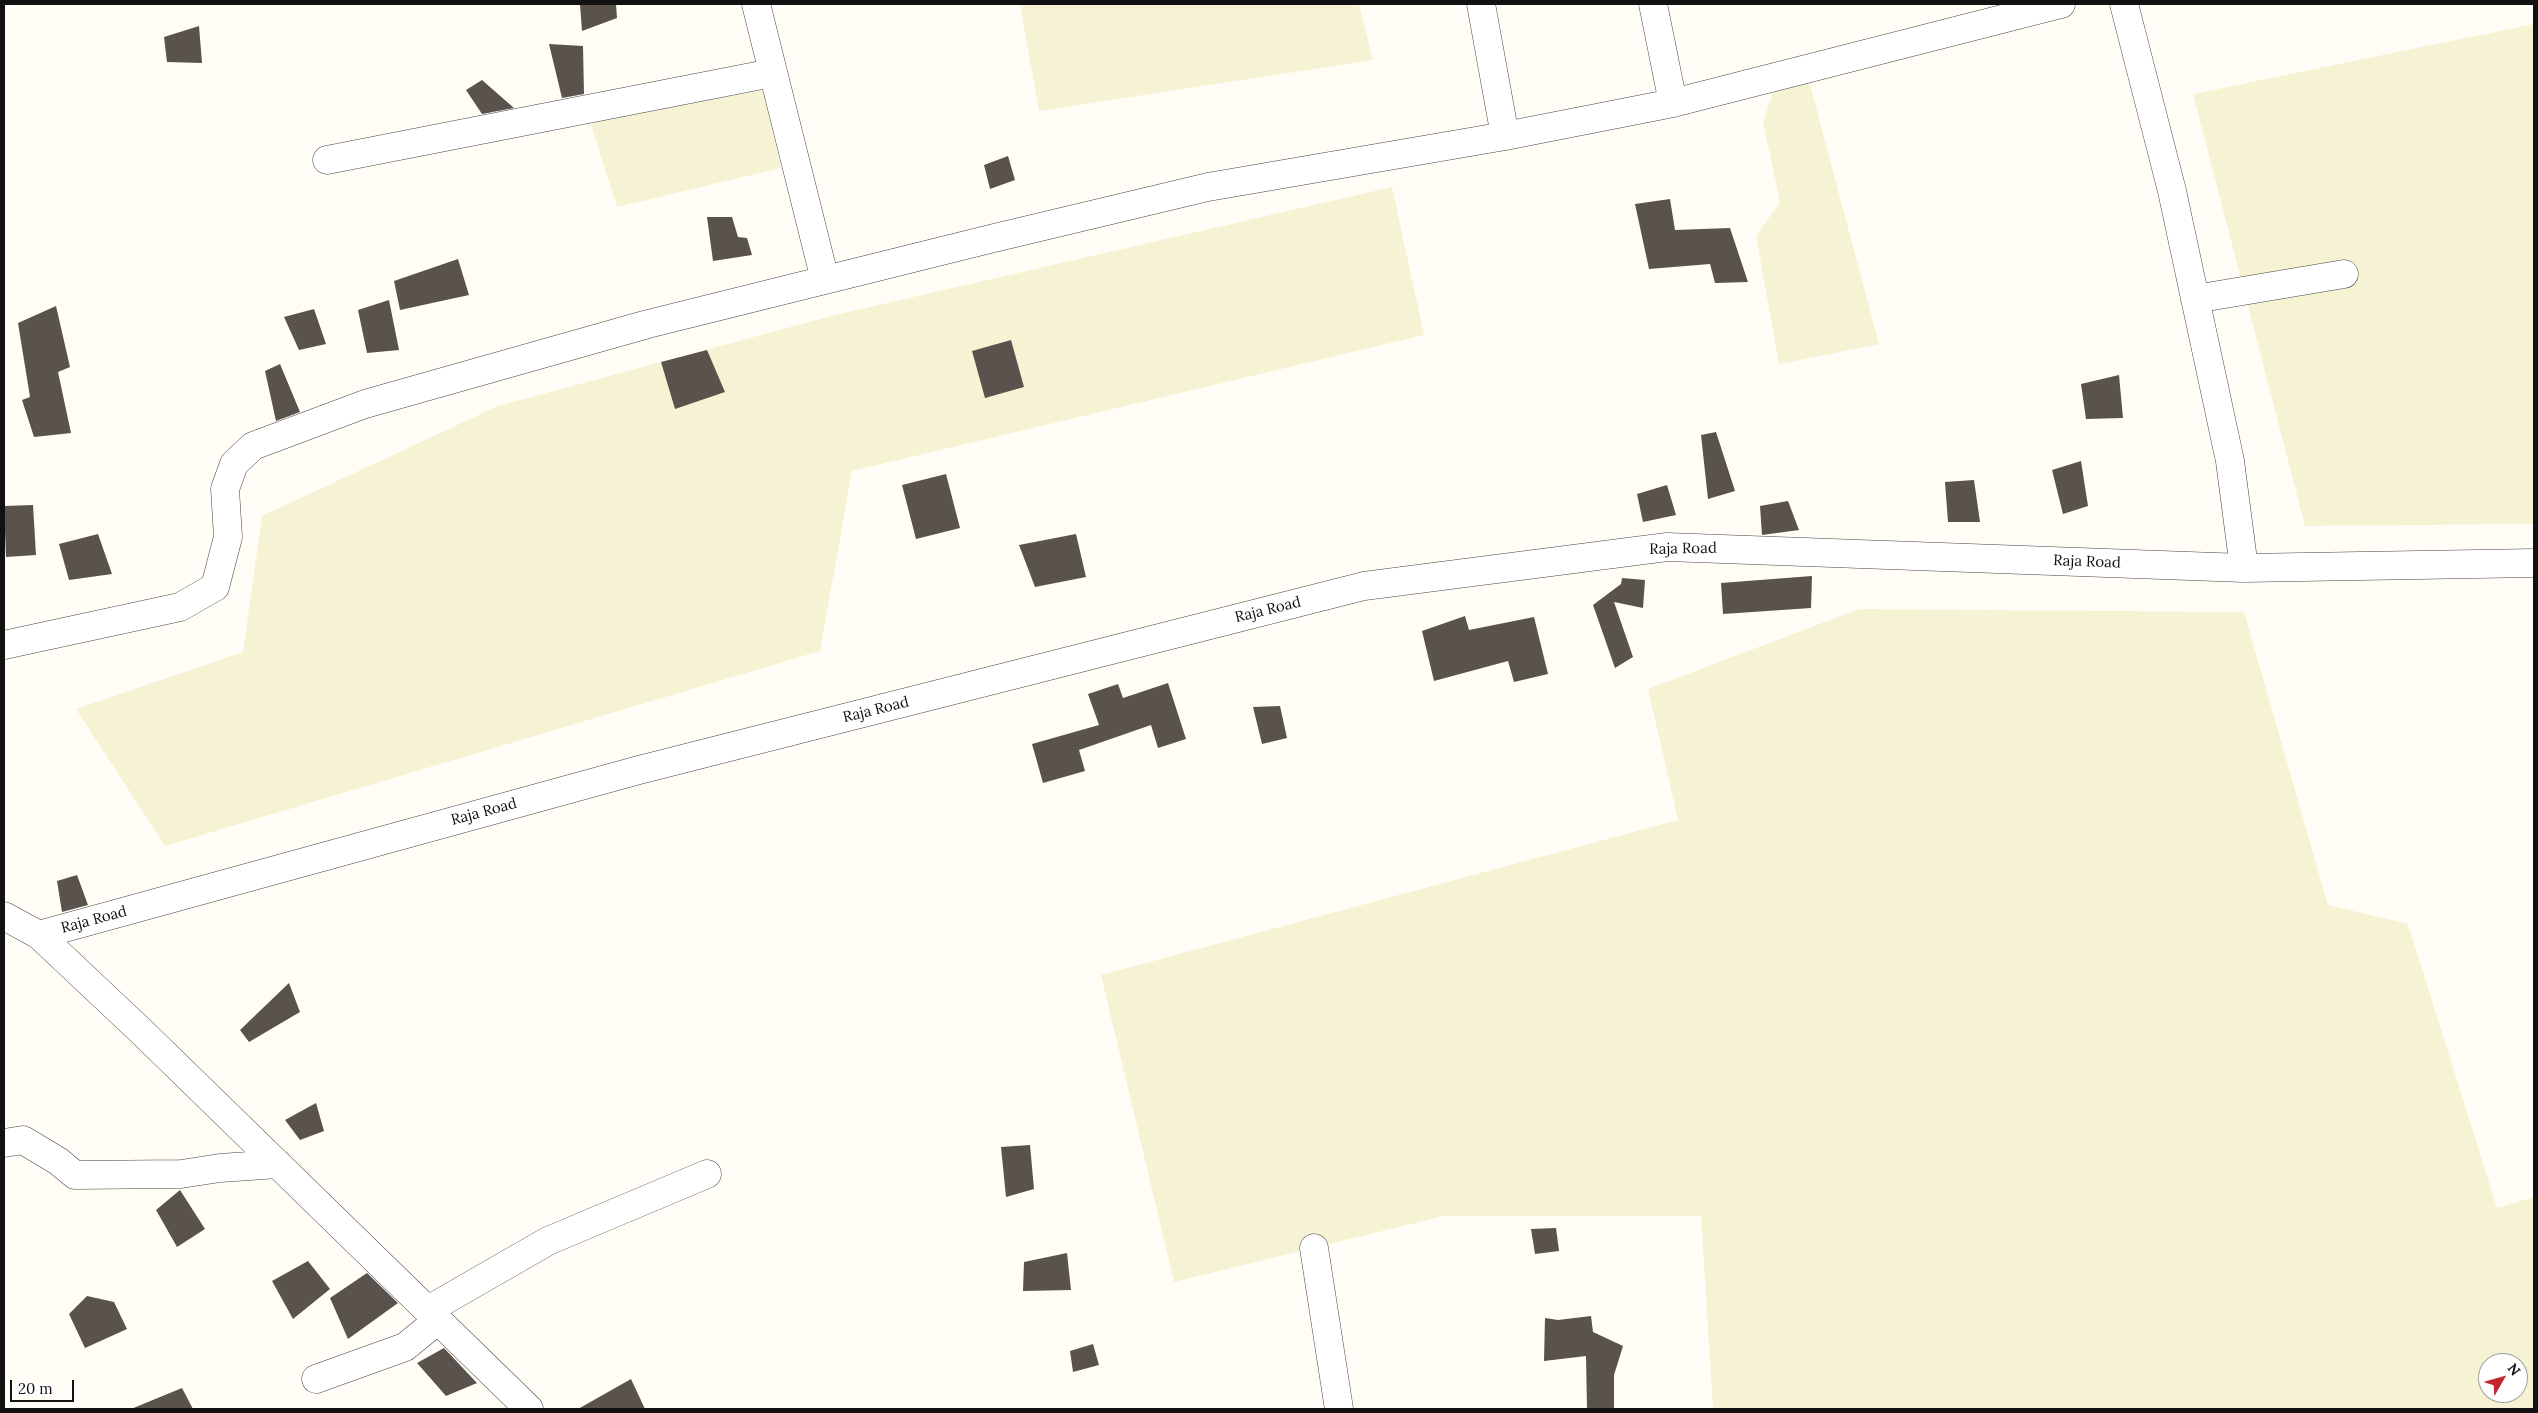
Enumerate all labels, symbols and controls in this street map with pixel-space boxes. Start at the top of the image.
street label: Raja Road [1649,539,1717,559]
street label: Raja Road [2053,552,2121,572]
street label: Raja Road [1233,593,1303,627]
street label: Raja Road [841,693,911,727]
street label: Raja Road [449,795,519,829]
street label: Raja Road [59,903,129,937]
north arrow [2478,1353,2528,1403]
text: N [2504,1360,2524,1379]
scale bar [12,1370,76,1402]
text: 20 m [18,1379,53,1398]

